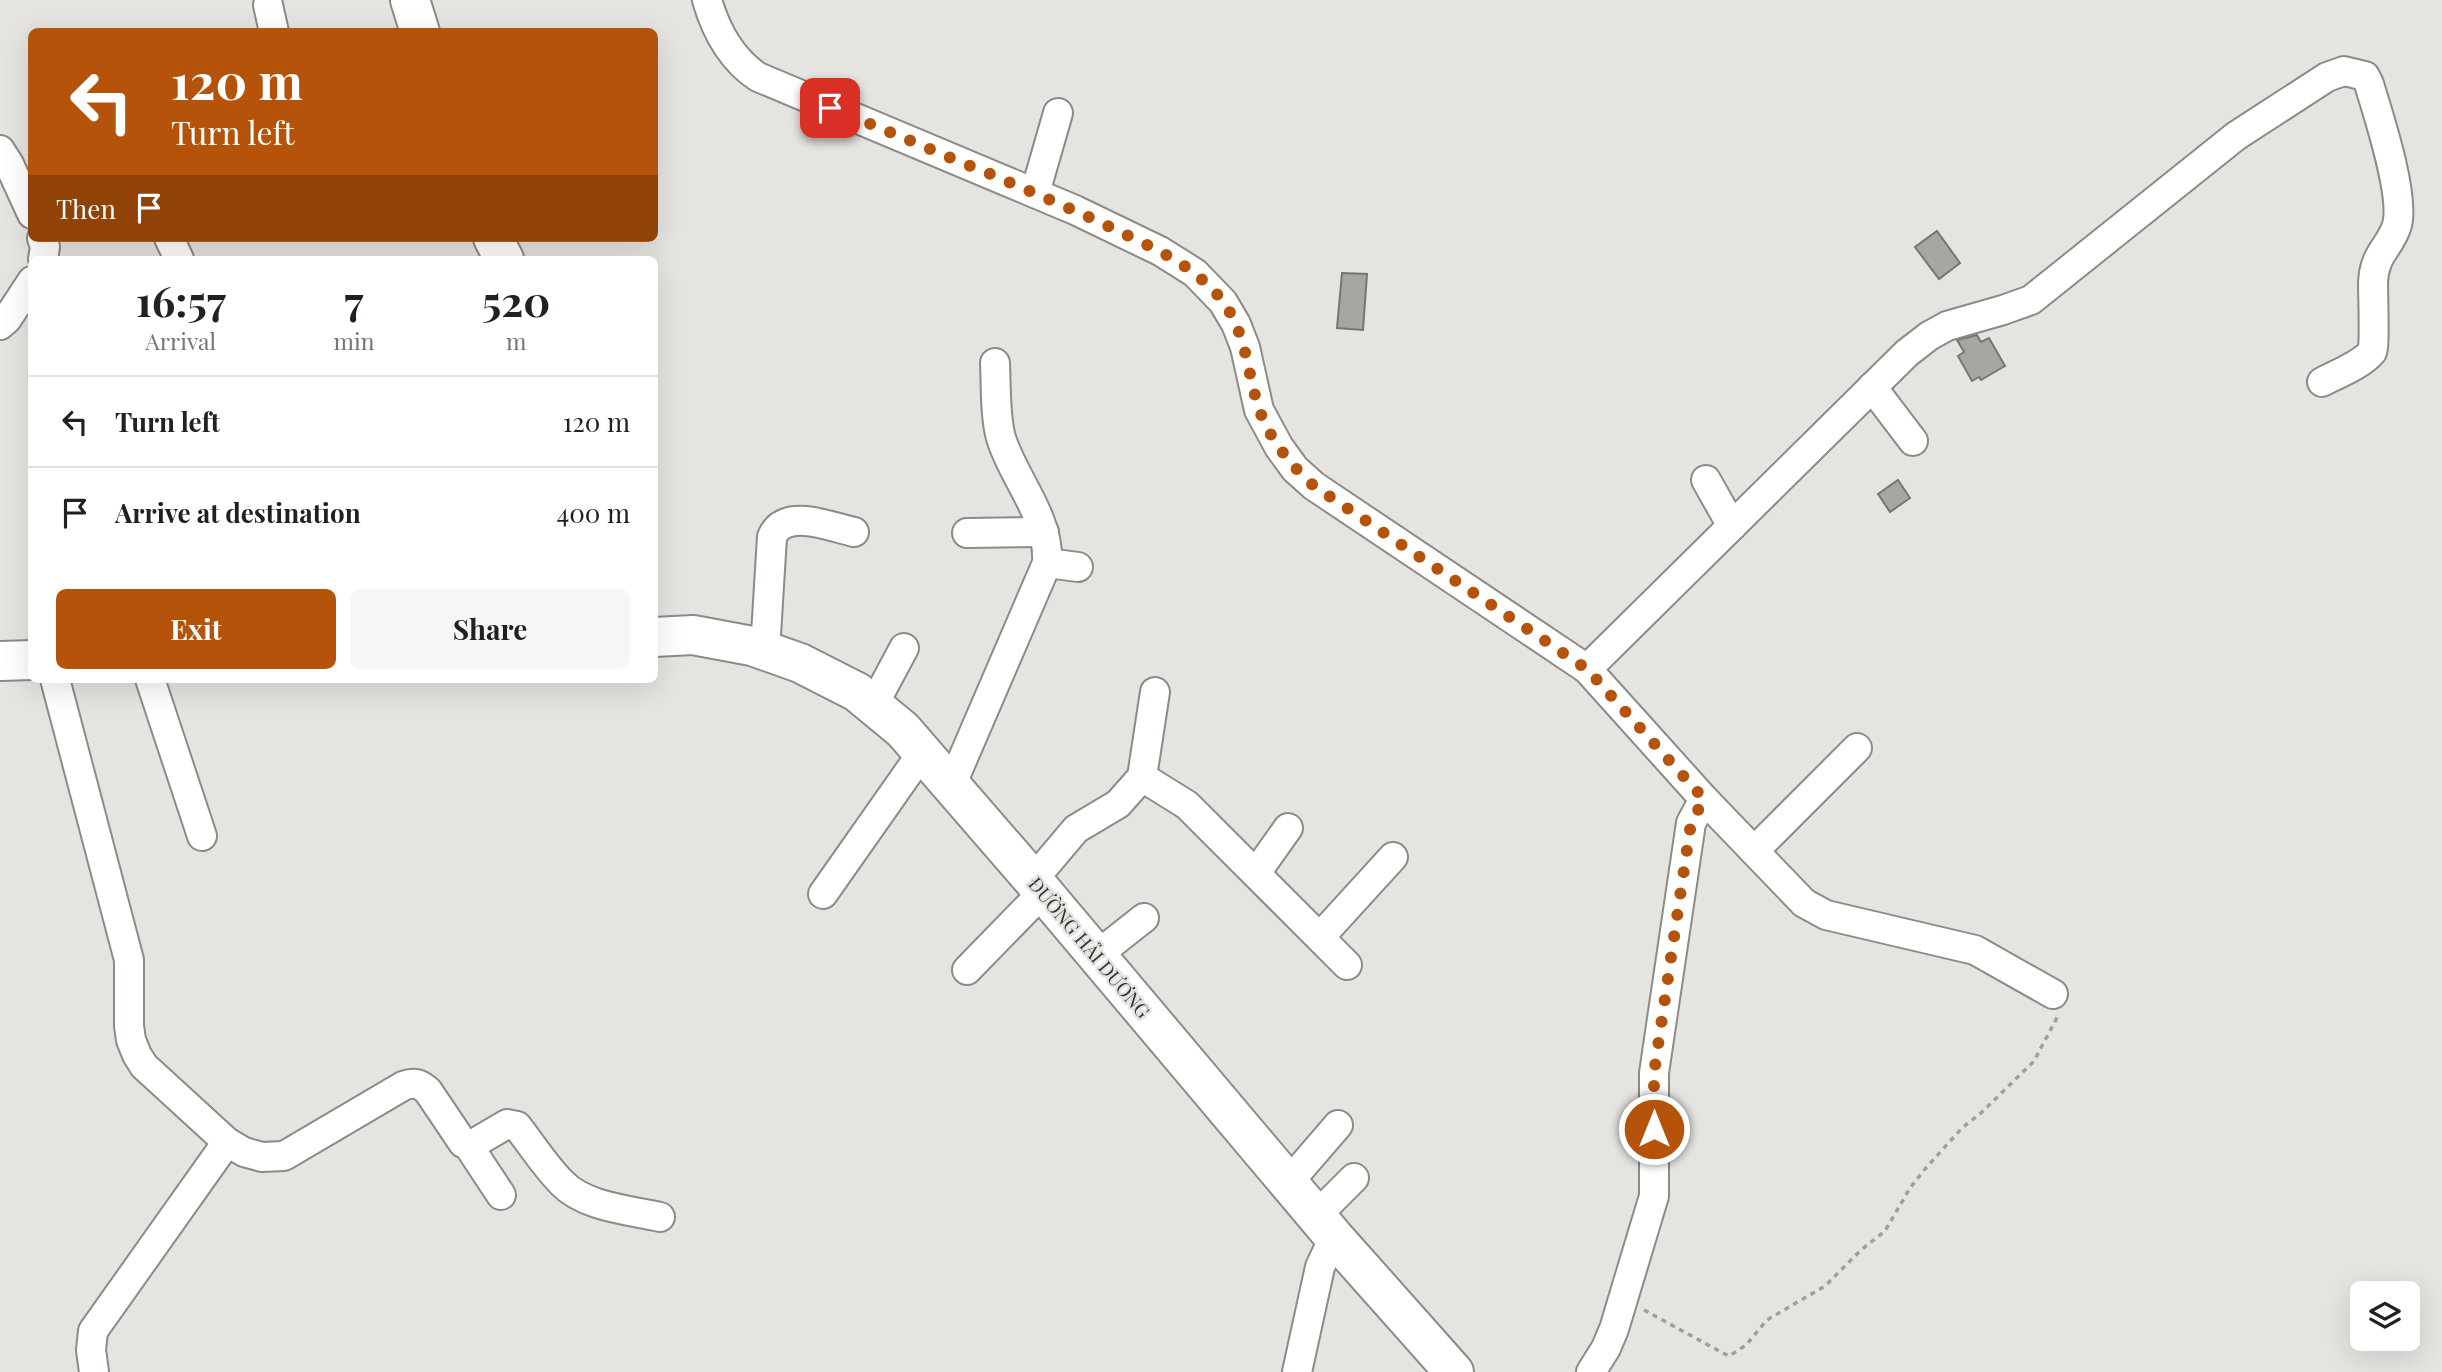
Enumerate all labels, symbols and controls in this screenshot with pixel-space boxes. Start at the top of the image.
text: 120 m [171,47,303,112]
icon: left [56,56,147,147]
pin [800,78,860,138]
icon: arrive [811,89,849,127]
text: Turn left [171,110,295,153]
icon: arrive [130,189,168,227]
text: Then [56,191,116,226]
text: 16:57 [136,272,226,328]
text: 7 [344,272,363,328]
text: 520 [482,272,550,328]
text: Arrival [145,325,216,356]
text: min [333,325,374,356]
text: m [506,325,526,356]
icon: left [56,403,94,441]
text: Turn left [115,404,220,439]
text: 120 m [563,404,630,439]
icon: arrive [56,494,94,532]
text: Arrive at destination [115,495,361,530]
text: 400 m [556,495,630,530]
button: Exit [56,589,336,669]
button: Share [350,589,630,669]
street label: ĐƯỜNG HẢI DƯƠNG [1023,871,1157,1023]
position arrow [1617,1092,1691,1166]
map controls [2350,1281,2420,1351]
button: layers [2350,1281,2420,1351]

